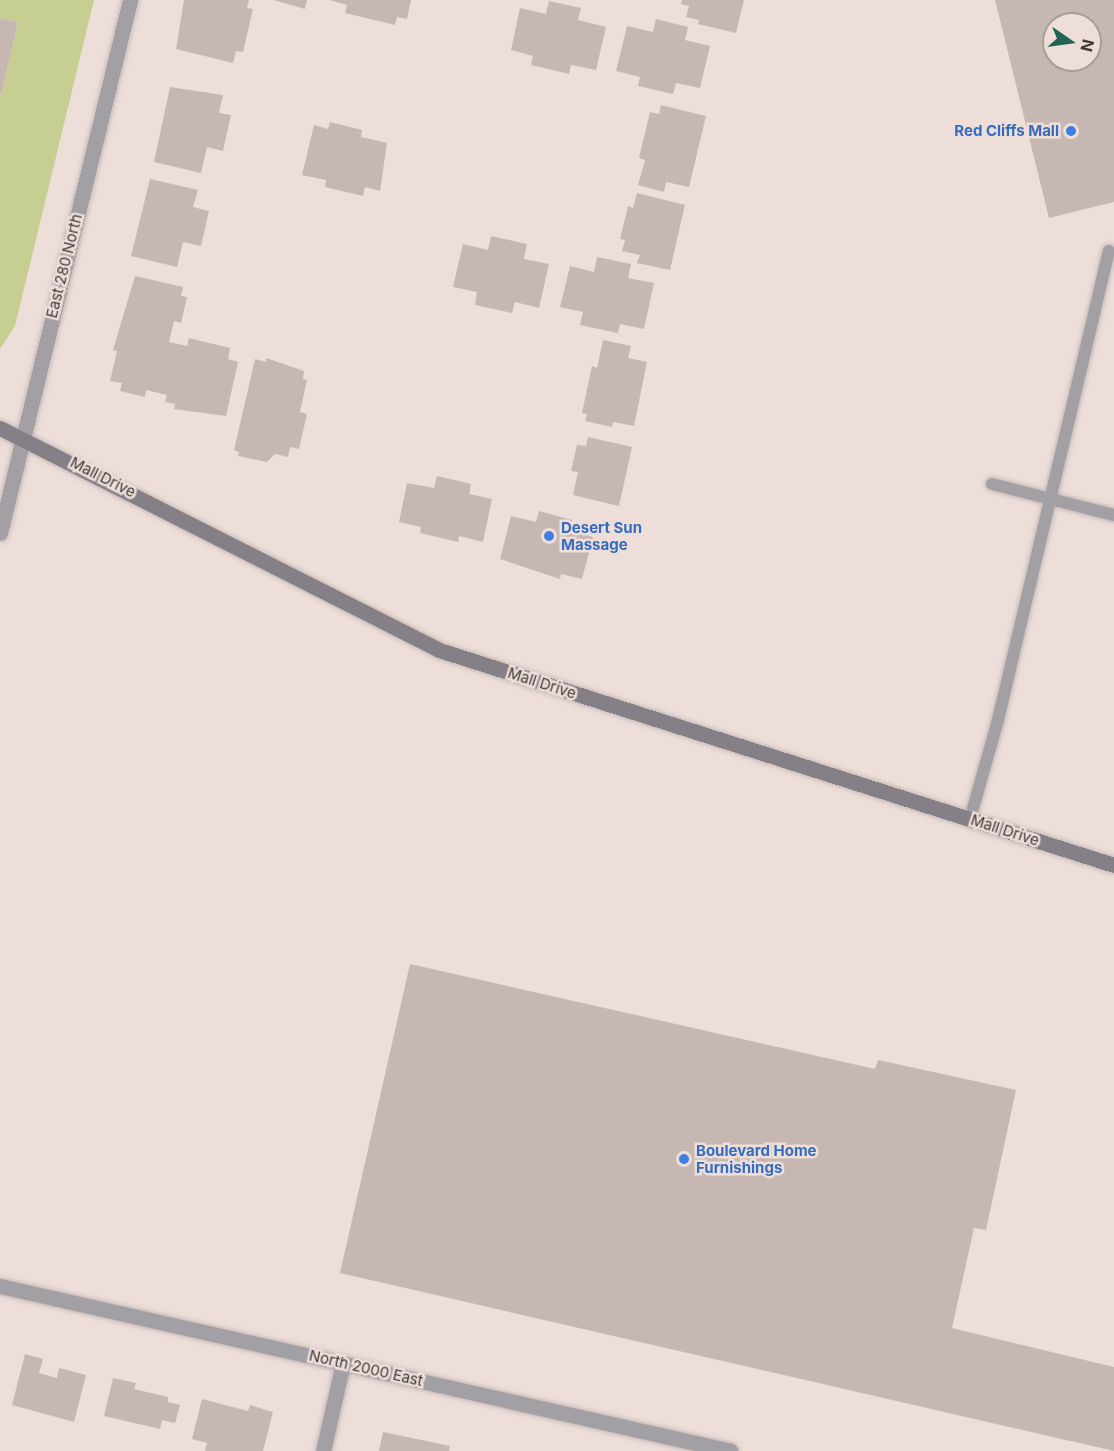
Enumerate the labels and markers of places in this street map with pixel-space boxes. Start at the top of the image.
place label: Red Cliffs Mall [954,122,1059,140]
marker: Red Cliffs Mall [1064,124,1078,138]
place label: Desert Sun Massage [561,518,642,553]
marker: Desert Sun Massage [542,529,556,543]
place label: Boulevard Home Furnishings [696,1141,817,1176]
marker: Boulevard Home Furnishings [677,1152,691,1166]

